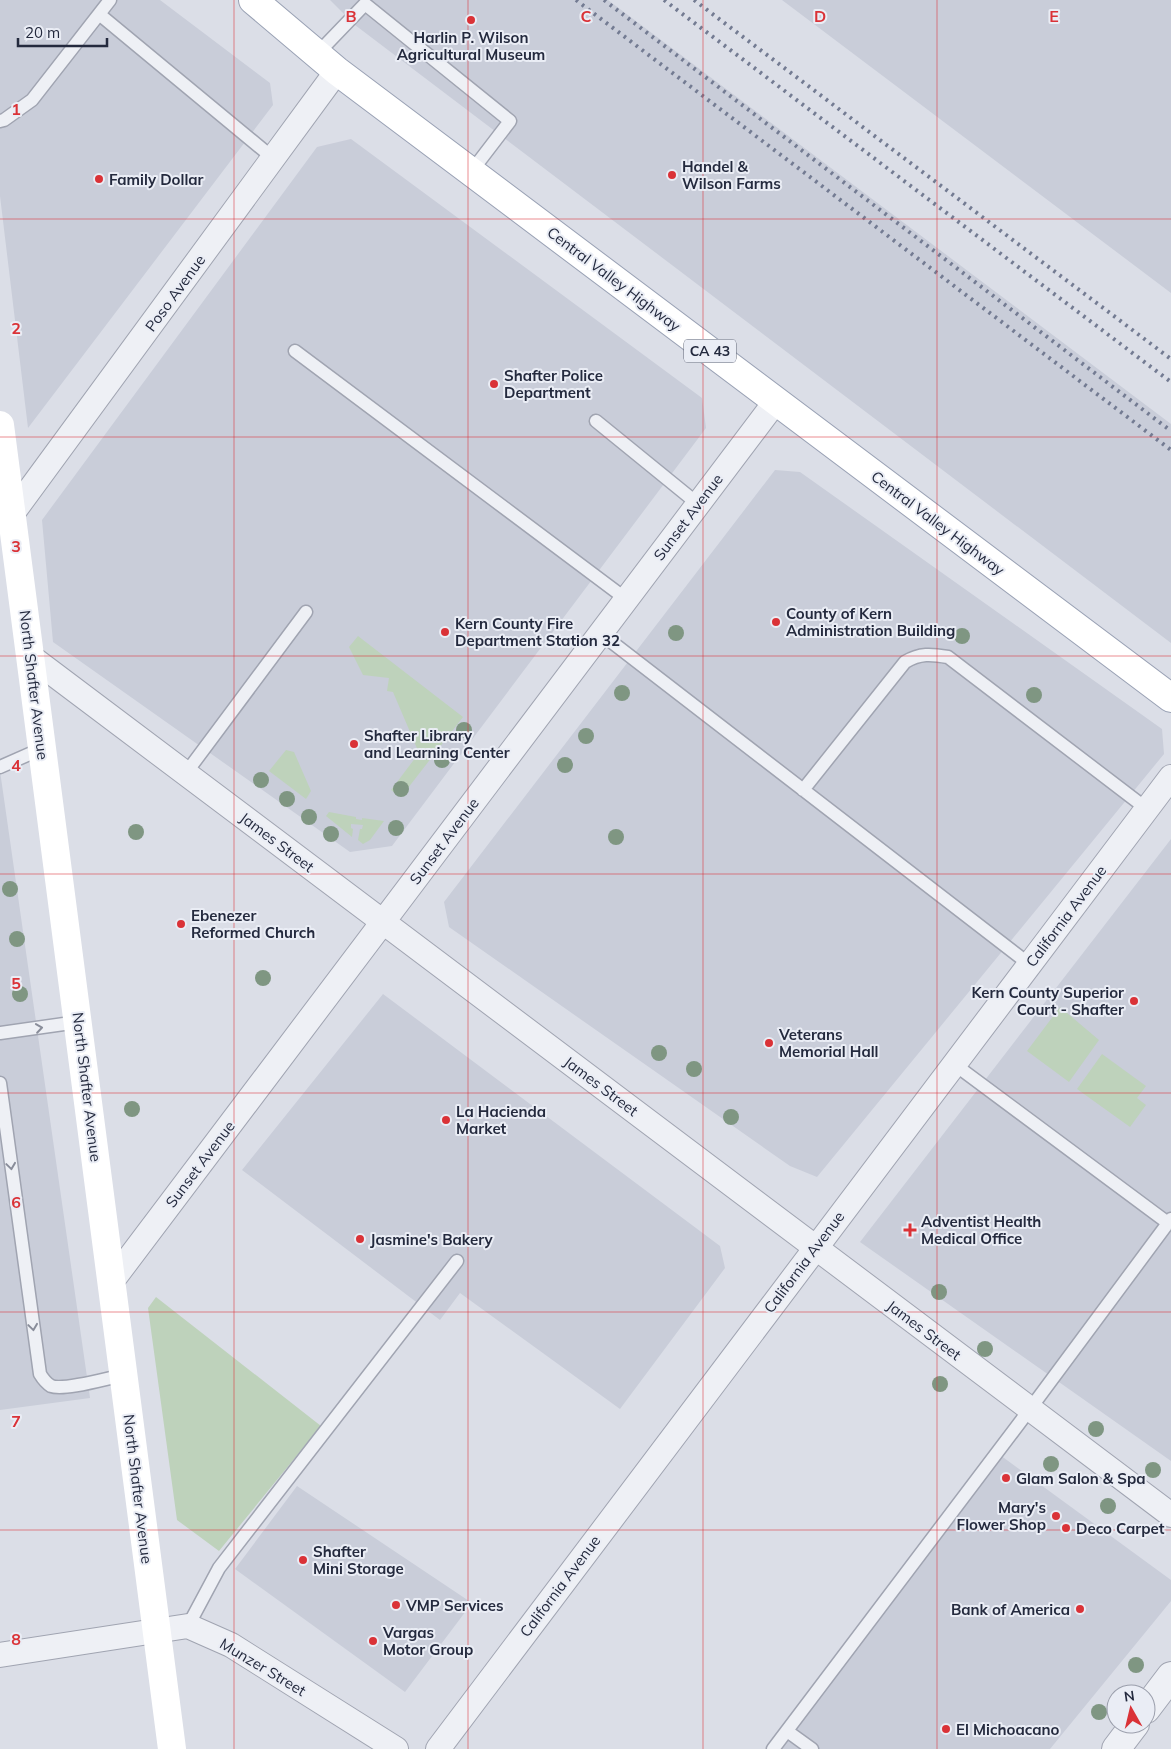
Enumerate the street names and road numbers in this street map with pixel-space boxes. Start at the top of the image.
street label: Central Valley Highway [544,223,684,335]
street label: Poso Avenue [141,251,209,335]
road number: CA 43 [684,340,736,362]
street label: Central Valley Highway [868,467,1008,579]
street label: Sunset Avenue [649,470,727,564]
street label: North Shafter Avenue [15,609,53,761]
street label: Sunset Avenue [405,794,483,888]
street label: James Street [236,808,318,876]
street label: California Avenue [1022,861,1110,971]
street label: North Shafter Avenue [68,1011,106,1163]
street label: James Street [560,1052,642,1120]
street label: Sunset Avenue [161,1117,239,1211]
street label: California Avenue [760,1207,848,1317]
street label: James Street [883,1296,965,1364]
street label: North Shafter Avenue [119,1413,157,1565]
street label: California Avenue [516,1531,604,1641]
street label: Munzer Street [217,1634,309,1700]

